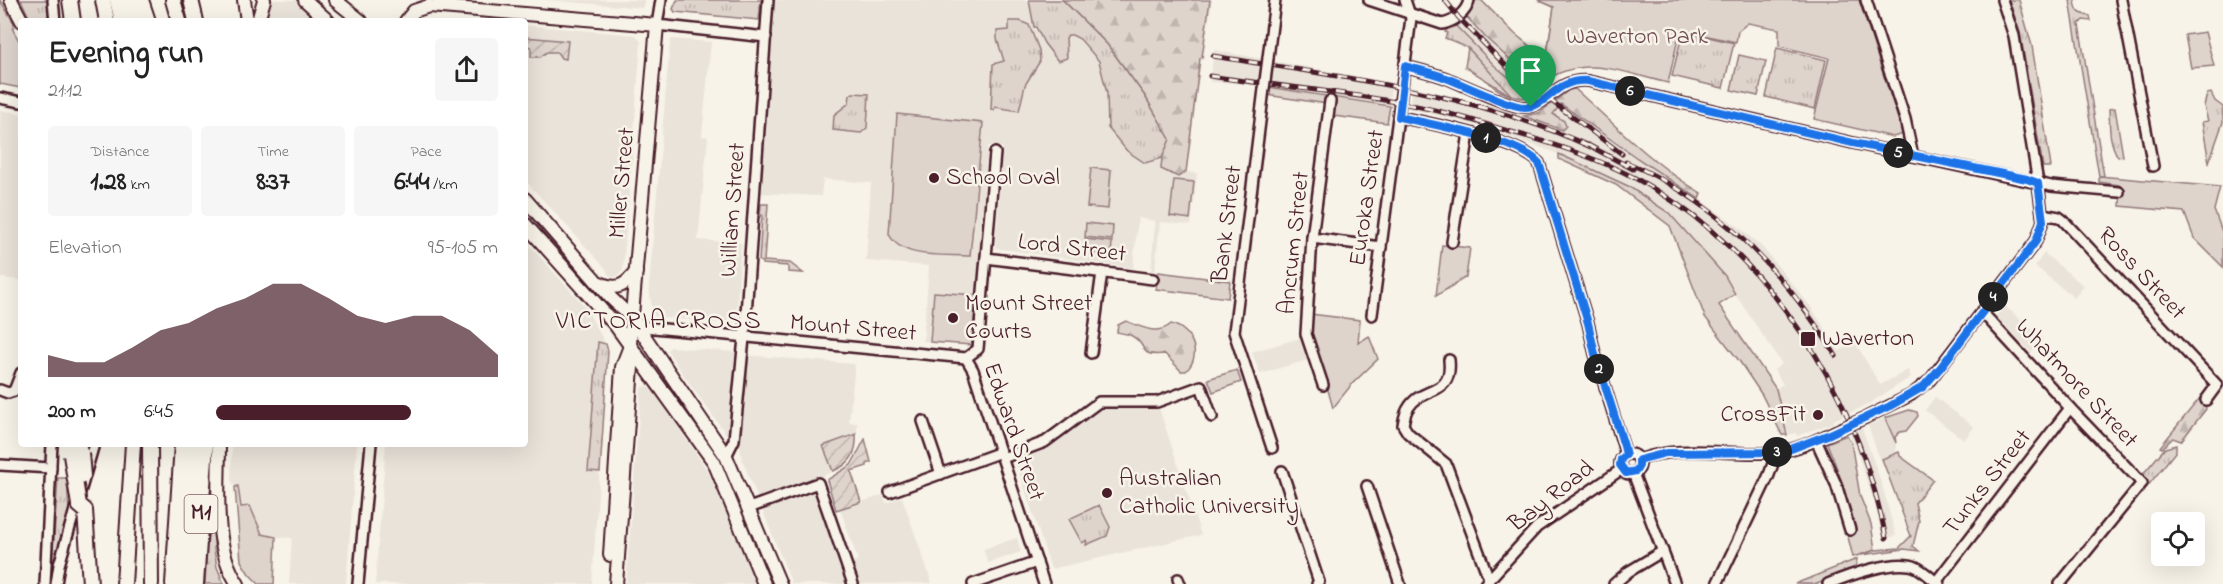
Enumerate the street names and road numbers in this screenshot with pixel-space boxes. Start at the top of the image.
street label: Miller Street [601,126,645,240]
street label: Euroka Street [1341,128,1395,268]
street label: William Street [712,142,756,278]
street label: Bank Street [1203,163,1253,286]
street label: Ancrum Street [1270,170,1320,316]
street label: Ross Street [2088,219,2194,329]
street label: Lord Street [1016,225,1128,273]
street label: Mount Street [788,306,918,352]
street label: Whatmore Street [2006,311,2146,457]
street label: Edward Street [973,358,1053,506]
street label: Tunks Street [1935,422,2041,544]
street label: Bay Road [1501,452,1603,543]
road number: M1 [184,495,218,533]

